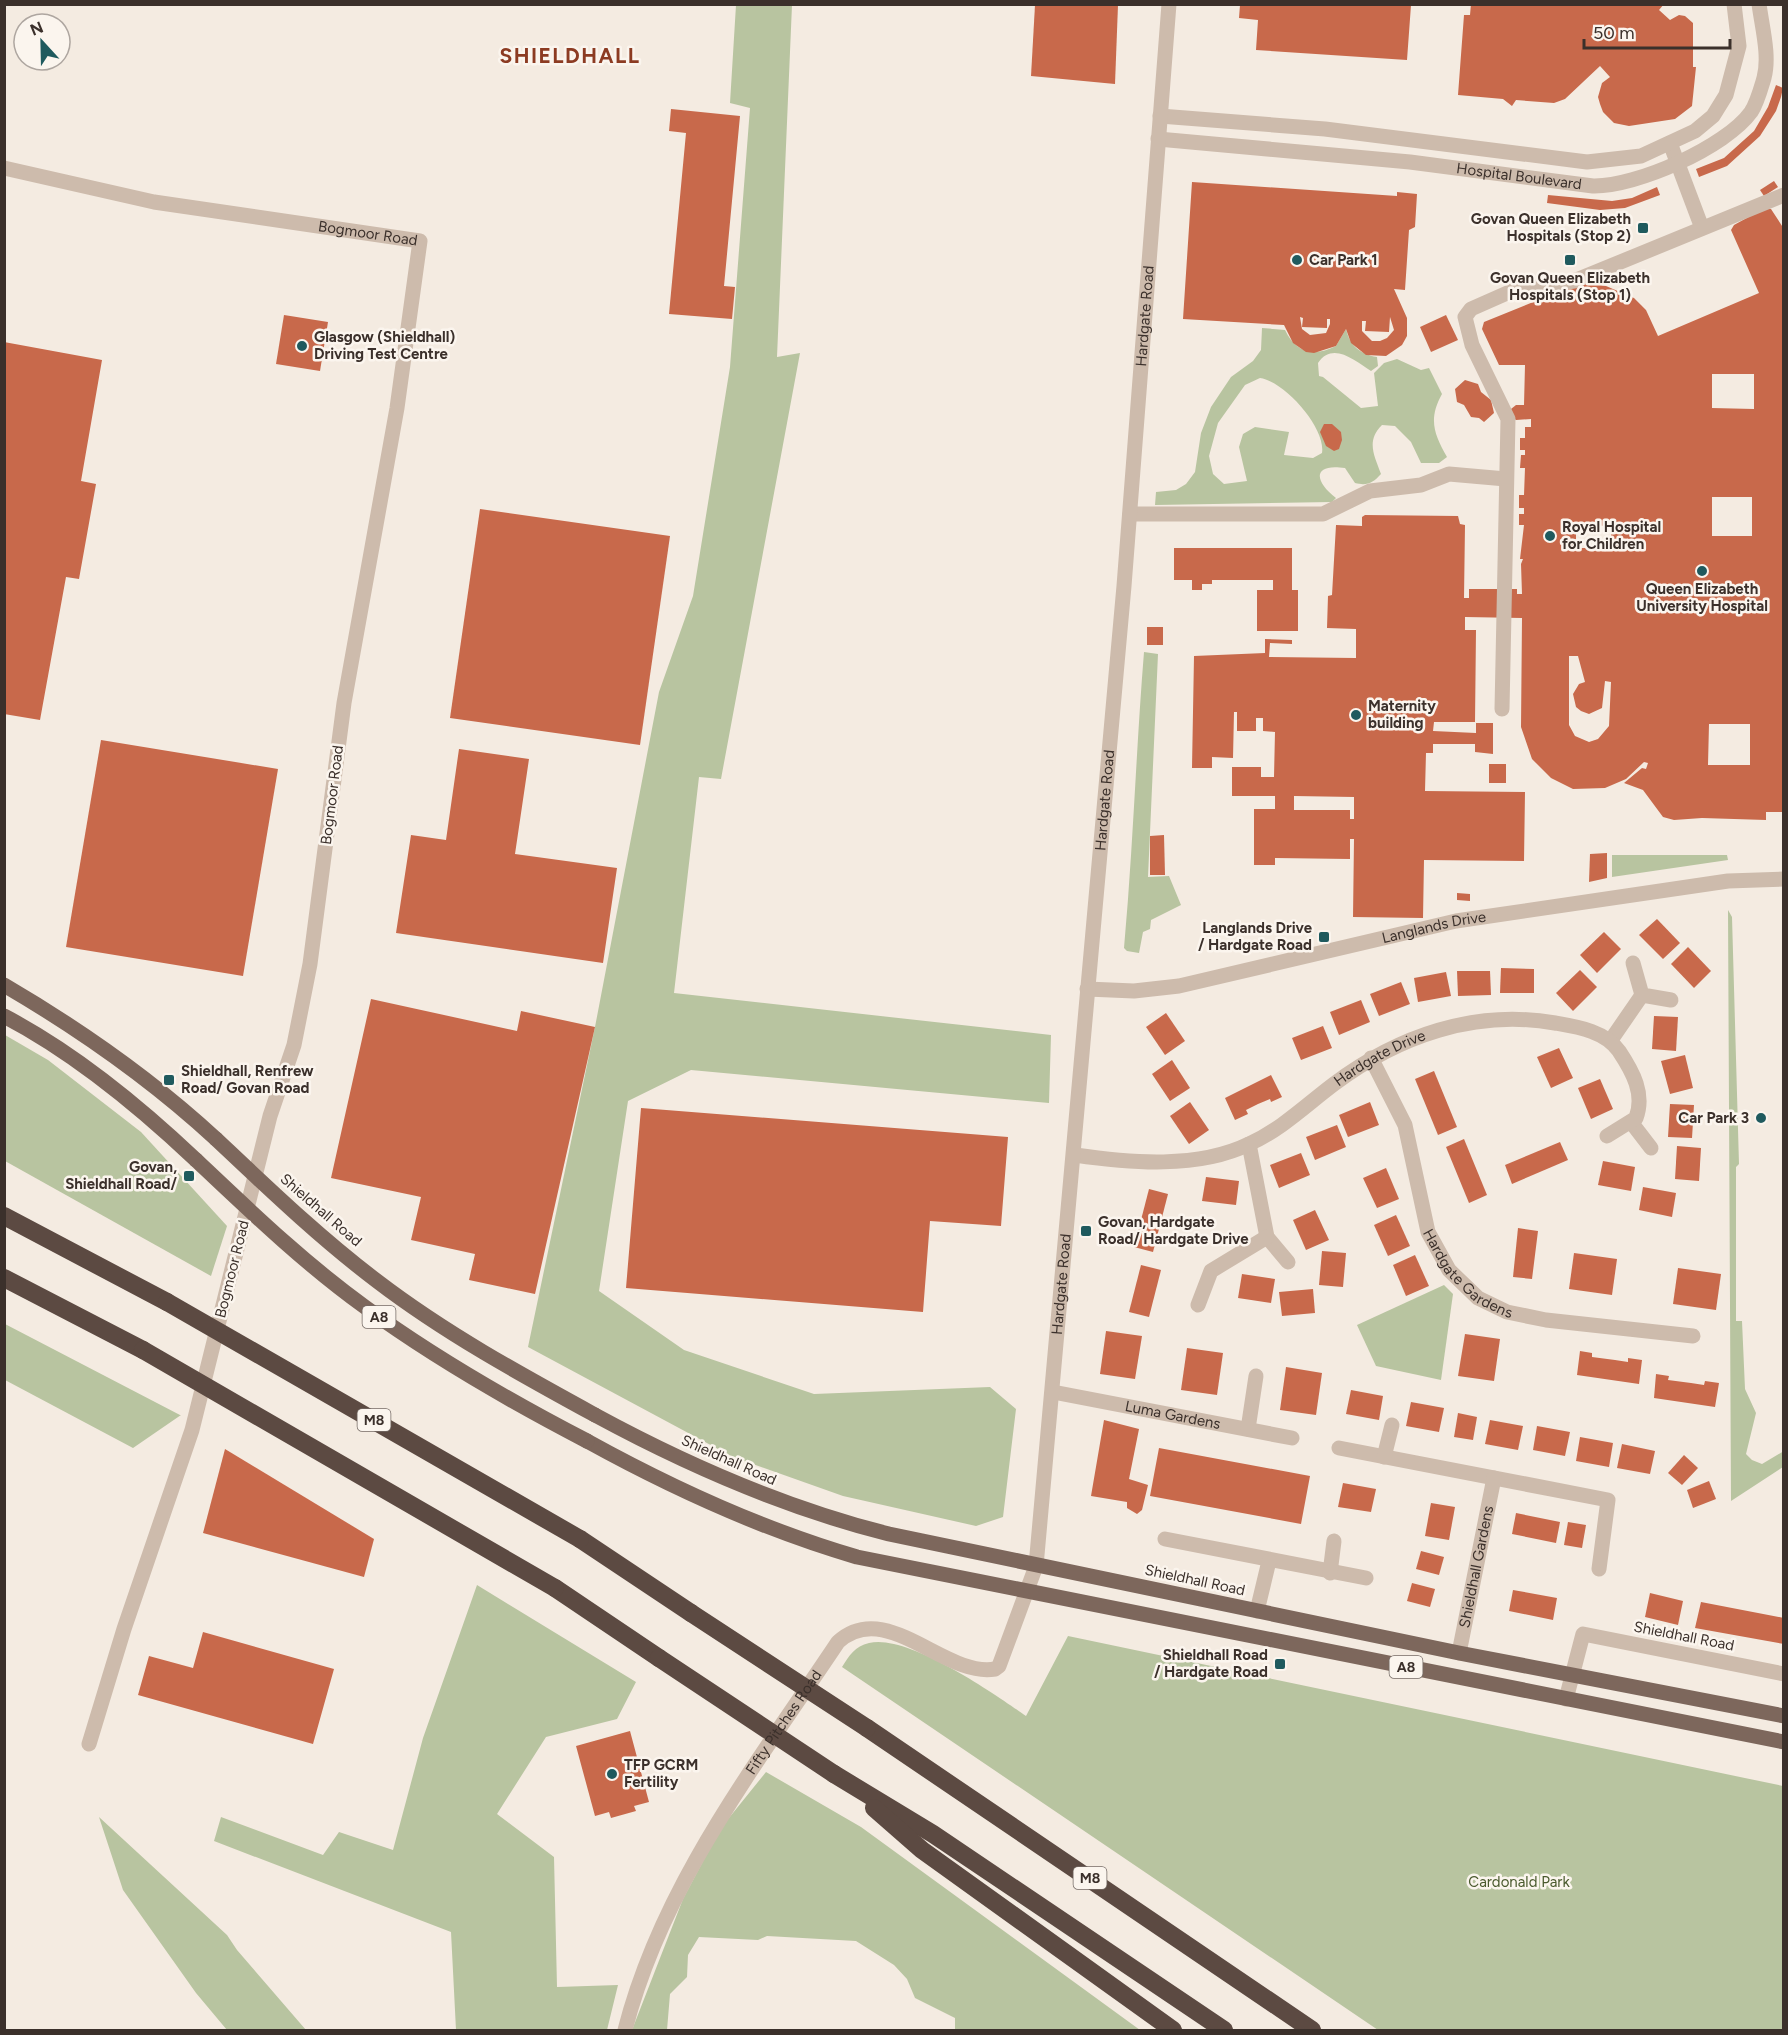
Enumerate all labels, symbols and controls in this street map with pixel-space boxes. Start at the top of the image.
north arrow [12,12,72,72]
scale bar [1584,12,1730,50]
text: N [27,17,46,40]
text: 50 m [1593,22,1635,44]
district label: SHIELDHALL [499,43,641,68]
street label: Hospital Boulevard [1455,159,1583,193]
place label: Govan Queen Elizabeth Hospitals (Stop 2) [1471,210,1631,245]
street label: Bogmoor Road [317,217,419,250]
marker: Govan Queen Elizabeth Hospitals (Stop 2) [1636,221,1650,235]
place label: Car Park 1 [1309,251,1378,269]
marker: Car Park 1 [1290,253,1304,267]
marker: Govan Queen Elizabeth Hospitals (Stop 1) [1563,253,1577,267]
street label: Hardgate Road [1132,265,1158,367]
place label: Govan Queen Elizabeth Hospitals (Stop 1) [1490,269,1650,304]
place label: Glasgow (Shieldhall) Driving Test Centre [314,328,455,363]
marker: Glasgow (Shieldhall) Driving Test Centre [295,339,309,353]
place label: Royal Hospital for Children [1562,518,1661,553]
marker: Royal Hospital for Children [1543,529,1557,543]
marker: Queen Elizabeth University Hospital [1695,564,1709,578]
place label: Queen Elizabeth University Hospital [1636,580,1768,615]
place label: Maternity building [1368,697,1436,732]
marker: Maternity building [1349,708,1363,722]
street label: Bogmoor Road [317,744,347,846]
street label: Hardgate Road [1091,749,1118,852]
street label: Langlands Drive [1380,908,1487,947]
place label: Langlands Drive / Hardgate Road [1198,919,1313,954]
marker: Langlands Drive / Hardgate Road [1317,930,1331,944]
street label: Hardgate Drive [1330,1026,1428,1090]
place label: Shieldhall, Renfrew Road/ Govan Road [181,1062,314,1097]
marker: Shieldhall, Renfrew Road/ Govan Road [162,1073,176,1087]
place label: Car Park 3 [1678,1109,1749,1127]
marker: Car Park 3 [1754,1111,1768,1125]
place label: Govan, Shieldhall Road/ [65,1158,178,1193]
marker: Govan, Shieldhall Road/ [182,1169,196,1183]
street label: Shieldhall Road [277,1170,365,1250]
place label: Govan, Hardgate Road/ Hardgate Drive [1098,1213,1249,1248]
street label: Bogmoor Road [211,1218,253,1320]
marker: Govan, Hardgate Road/ Hardgate Drive [1079,1224,1093,1238]
street label: Hardgate Gardens [1419,1226,1514,1322]
street label: Hardgate Road [1048,1233,1075,1336]
road number: A8 [362,1306,395,1328]
street label: Luma Gardens [1124,1397,1222,1433]
road number: M8 [358,1409,391,1431]
street label: Shieldhall Road [679,1431,779,1489]
street label: Shieldhall Gardens [1455,1504,1497,1629]
street label: Shieldhall Road [1143,1561,1247,1599]
street label: Shieldhall Road [1632,1617,1736,1655]
place label: Shieldhall Road / Hardgate Road [1154,1646,1268,1681]
road number: A8 [1390,1656,1422,1678]
marker: Shieldhall Road / Hardgate Road [1273,1657,1287,1671]
street label: Fifty Pitches Road [742,1667,825,1778]
place label: TFP GCRM Fertility [624,1756,698,1791]
marker: TFP GCRM Fertility [605,1767,619,1781]
road number: M8 [1074,1867,1106,1889]
park label: Cardonald Park [1468,1873,1570,1891]

